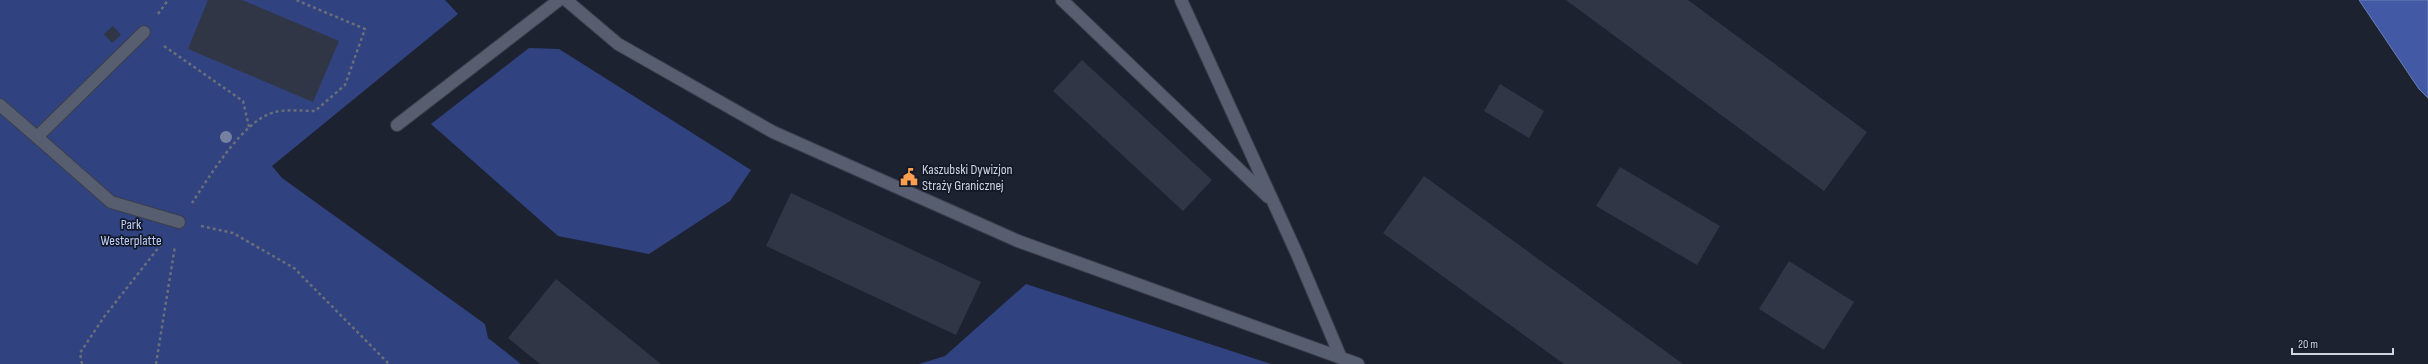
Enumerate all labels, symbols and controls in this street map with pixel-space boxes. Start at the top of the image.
place label: Kaszubski Dywizjon Straży Granicznej [922,161,1012,194]
public building icon: Kaszubski Dywizjon Straży Granicznej [899,167,919,187]
park label: Park Westerplatte [100,216,162,249]
scale bar [2292,330,2393,356]
text: 20 m [2298,337,2318,352]

